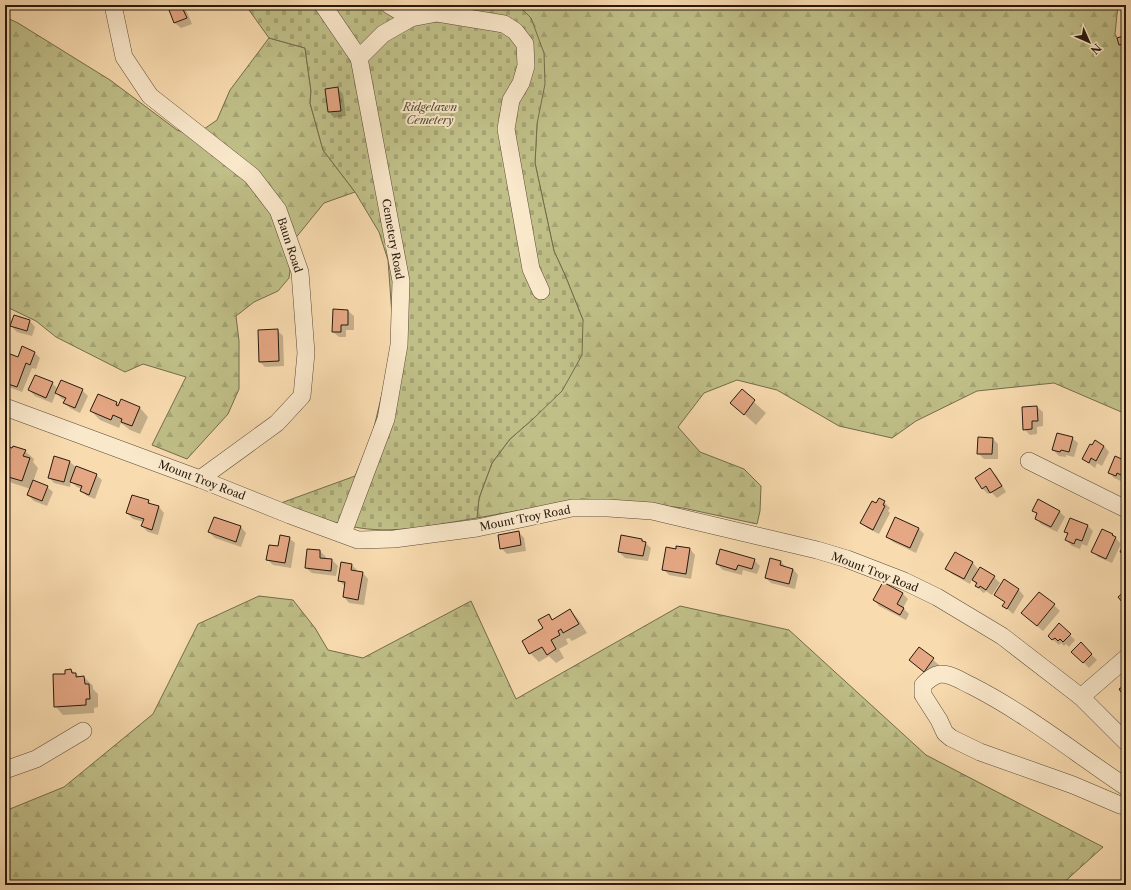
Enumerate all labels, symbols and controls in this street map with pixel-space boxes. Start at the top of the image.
north arrow [1069,22,1109,62]
text: N [1087,41,1104,58]
park label: Ridgelawn Cemetery [402,100,457,127]
street label: Cemetery Road [379,198,407,281]
street label: Baun Road [274,216,306,275]
street label: Mount Troy Road [156,457,248,503]
street label: Mount Troy Road [478,502,572,534]
street label: Mount Troy Road [829,549,921,595]

